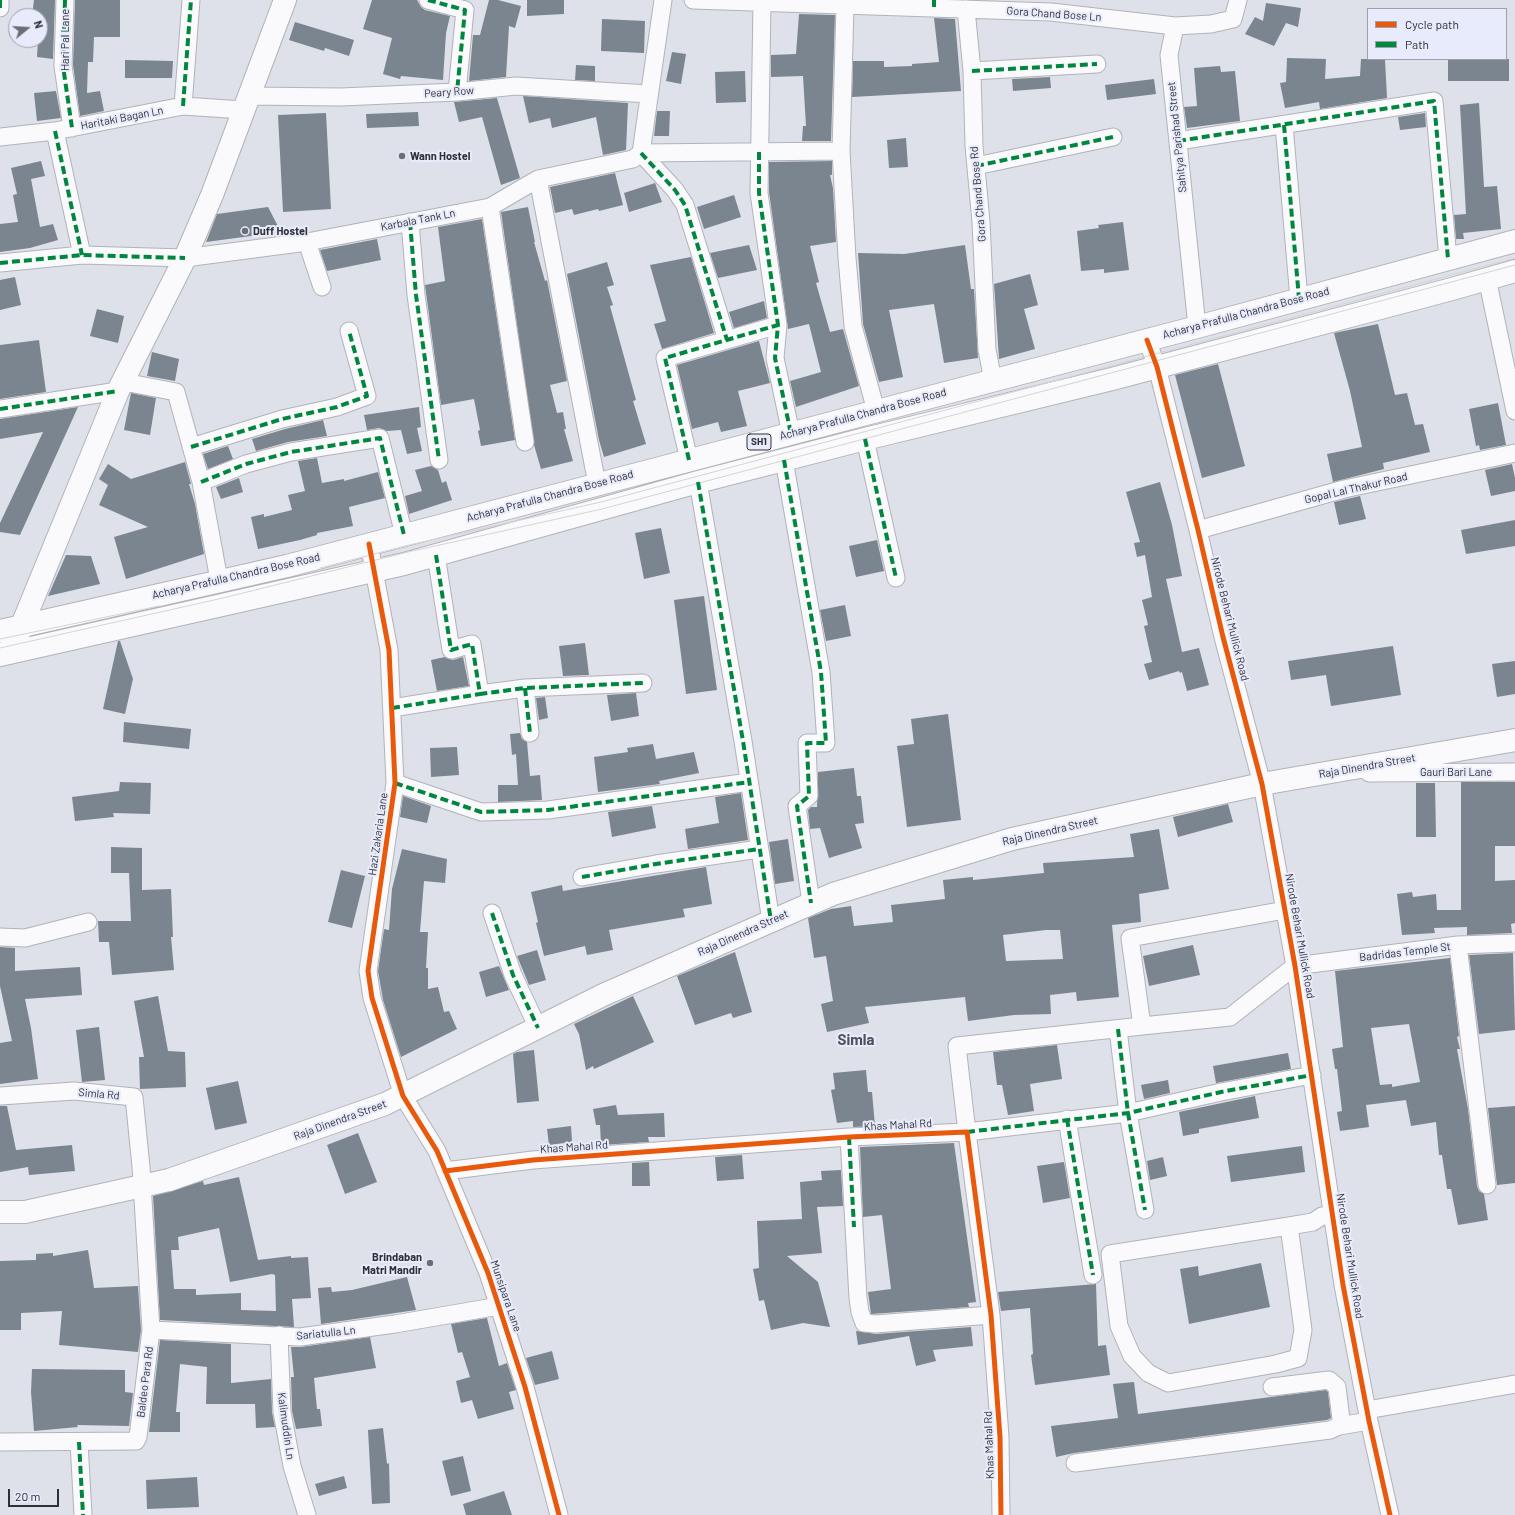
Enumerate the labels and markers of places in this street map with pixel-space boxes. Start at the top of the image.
place label: Wann Hostel [410,149,470,163]
marker: Wann Hostel [397,151,407,161]
place label: Duff Hostel [253,224,308,238]
marker: Duff Hostel [240,226,250,236]
place label: Brindaban Matri Mandir [362,1250,422,1276]
marker: Brindaban Matri Mandir [425,1258,435,1268]

